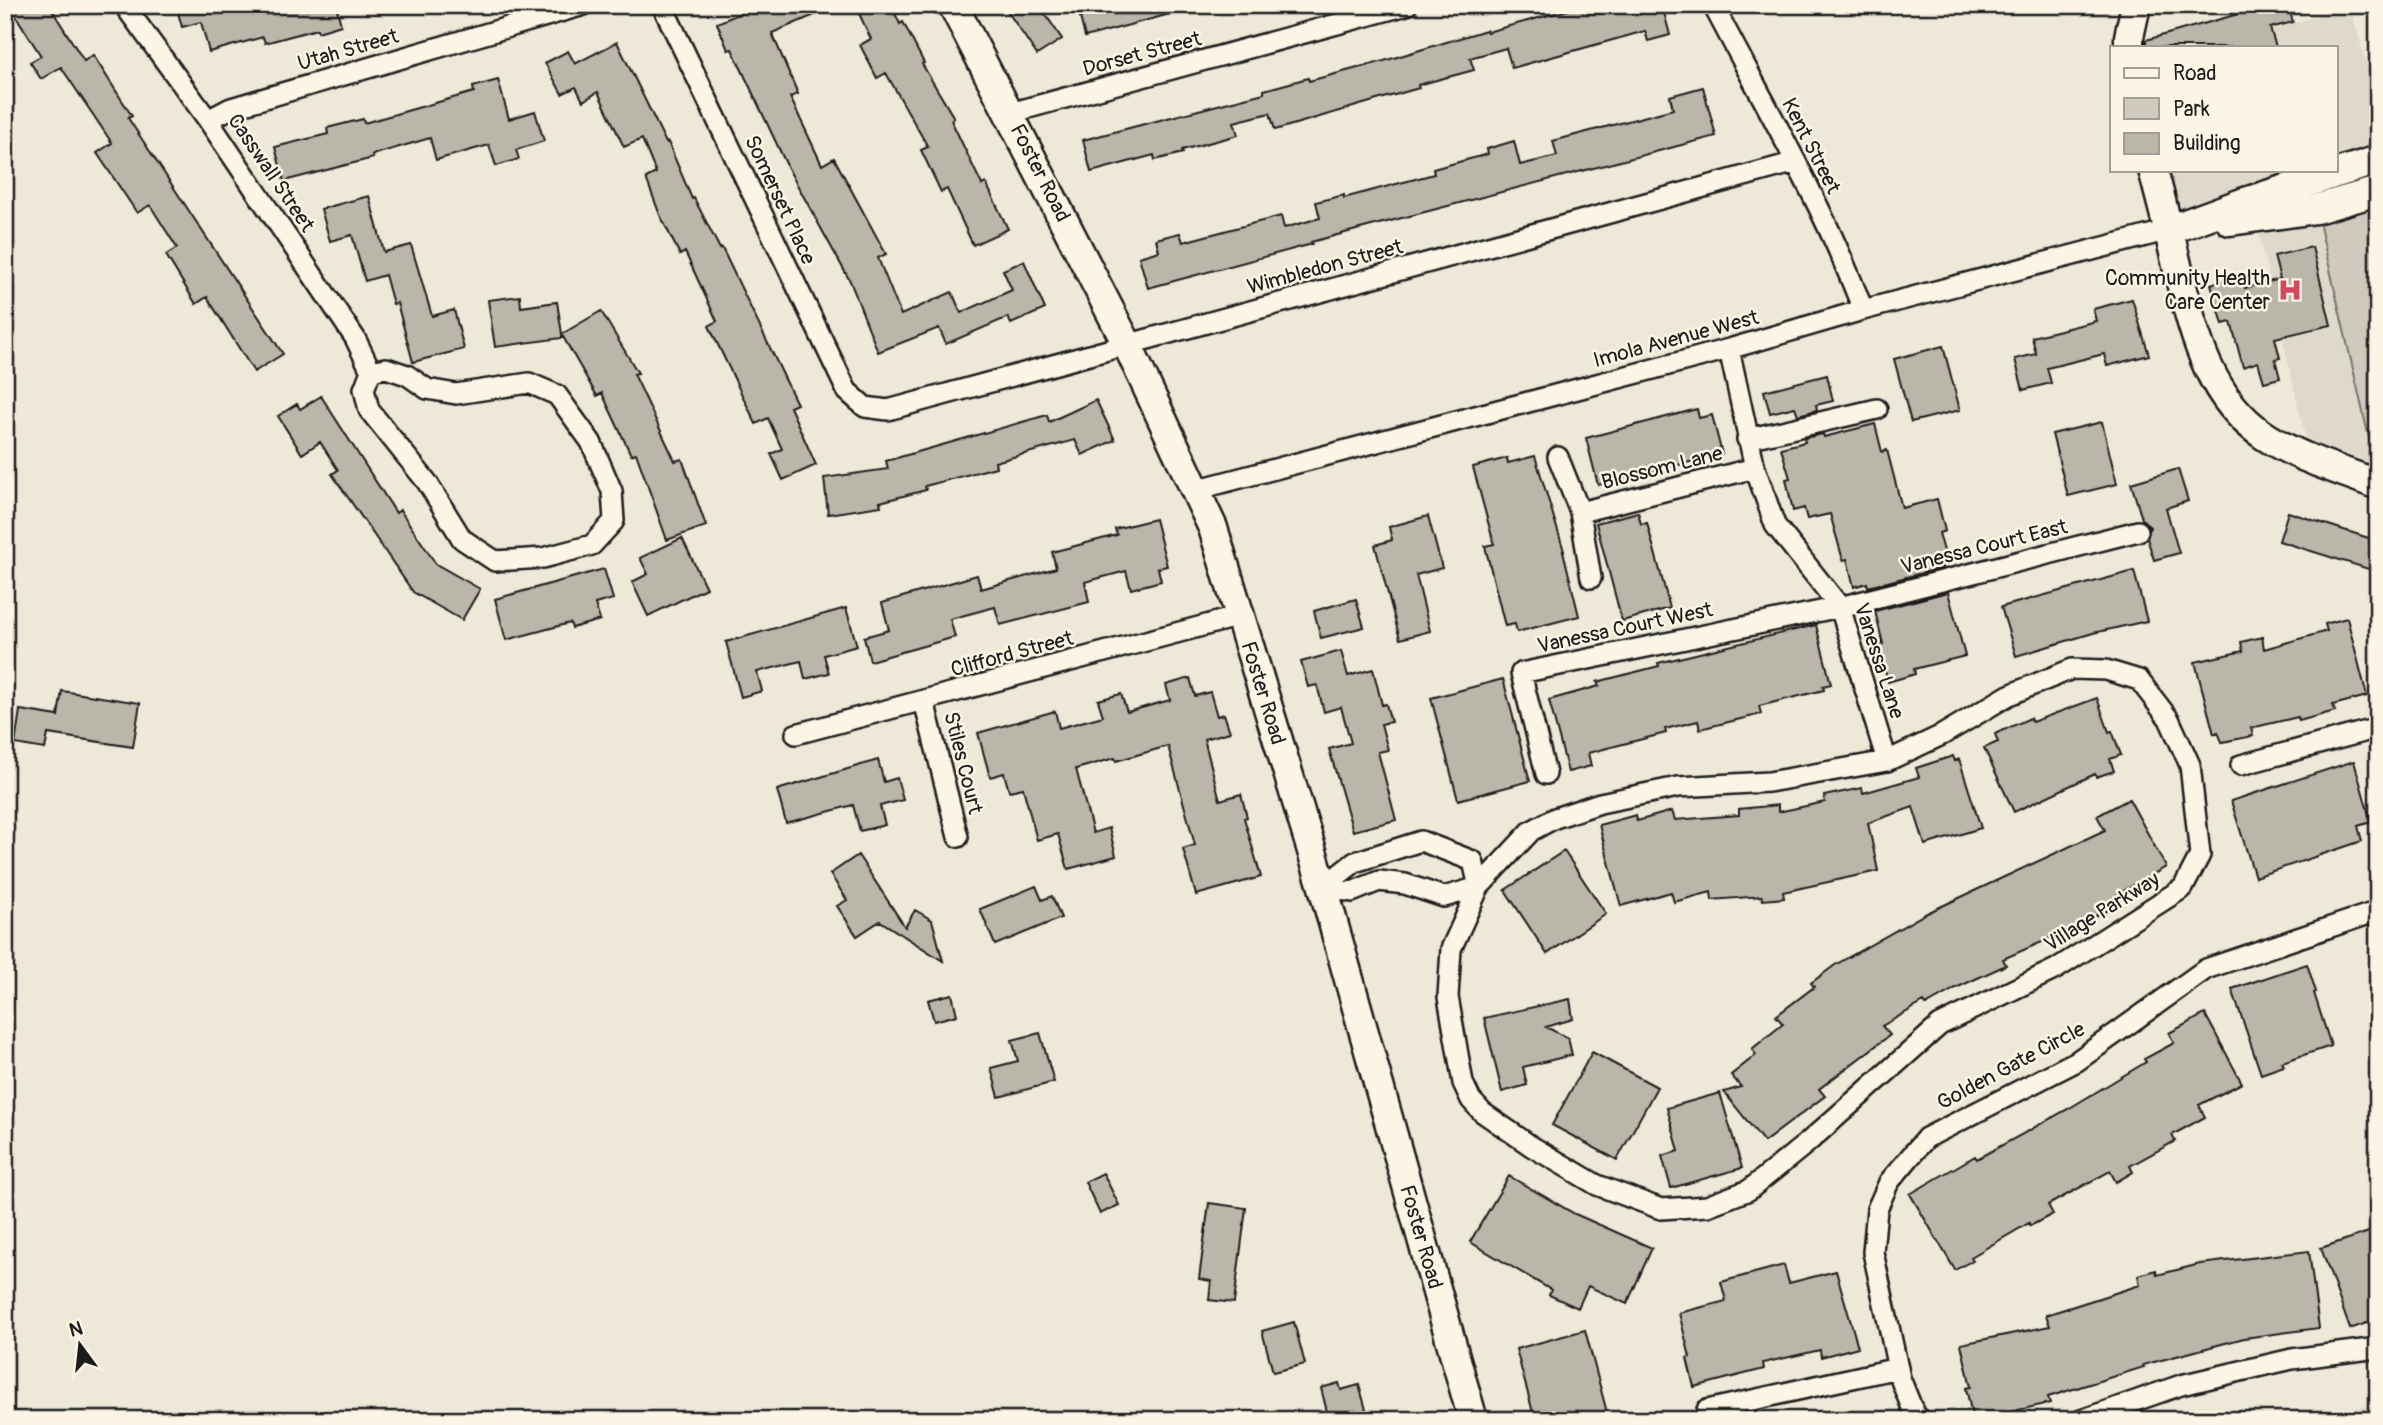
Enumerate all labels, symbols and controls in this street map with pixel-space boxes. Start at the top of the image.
street label: Utah Street [295,23,402,77]
street label: Dorset Street [1080,25,1205,83]
legend [2110,46,2338,172]
text: Road [2173,60,2217,87]
street label: Kent Street [1775,93,1847,199]
text: Park [2173,96,2210,123]
street label: Casswall Street [222,109,321,238]
street label: Foster Road [1004,119,1076,227]
text: Building [2173,130,2240,157]
street label: Somerset Place [738,131,822,270]
street label: Wimbledon Street [1244,233,1406,301]
place label: Community Health Care Center [2105,265,2270,316]
hospital icon: Community Health Care Center [2276,276,2304,304]
street label: Imola Avenue West [1590,304,1762,374]
street label: Blossom Lane [1599,440,1726,496]
street label: Vanessa Court East [1898,513,2071,581]
street label: Vanessa Court West [1535,596,1716,660]
street label: Vanessa Lane [1848,600,1911,723]
street label: Clifford Street [948,625,1077,683]
street label: Foster Road [1235,638,1291,748]
street label: Stiles Court [937,709,989,817]
street label: Village Parkway [2039,866,2165,958]
street label: Golden Gate Circle [1932,1015,2090,1116]
street label: Foster Road [1393,1182,1449,1292]
north arrow [46,1310,116,1380]
text: N [67,1316,85,1343]

